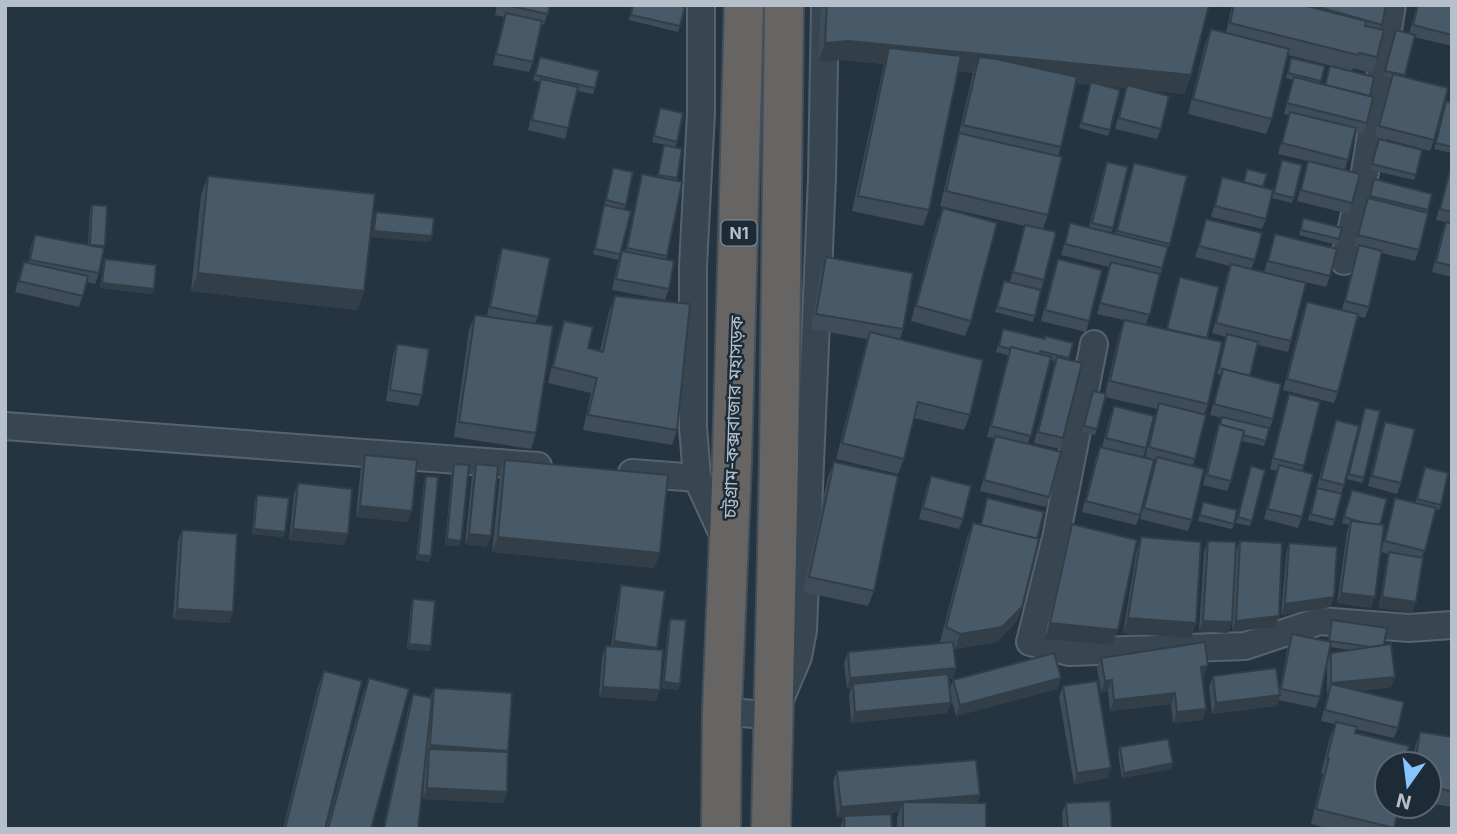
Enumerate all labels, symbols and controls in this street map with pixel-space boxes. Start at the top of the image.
road number: N1 [722,220,756,246]
street label: চট্টগ্রাম-কক্সবাজার মহাসড়ক [719,315,747,520]
north arrow [1373,750,1443,820]
text: N [1394,788,1414,814]

